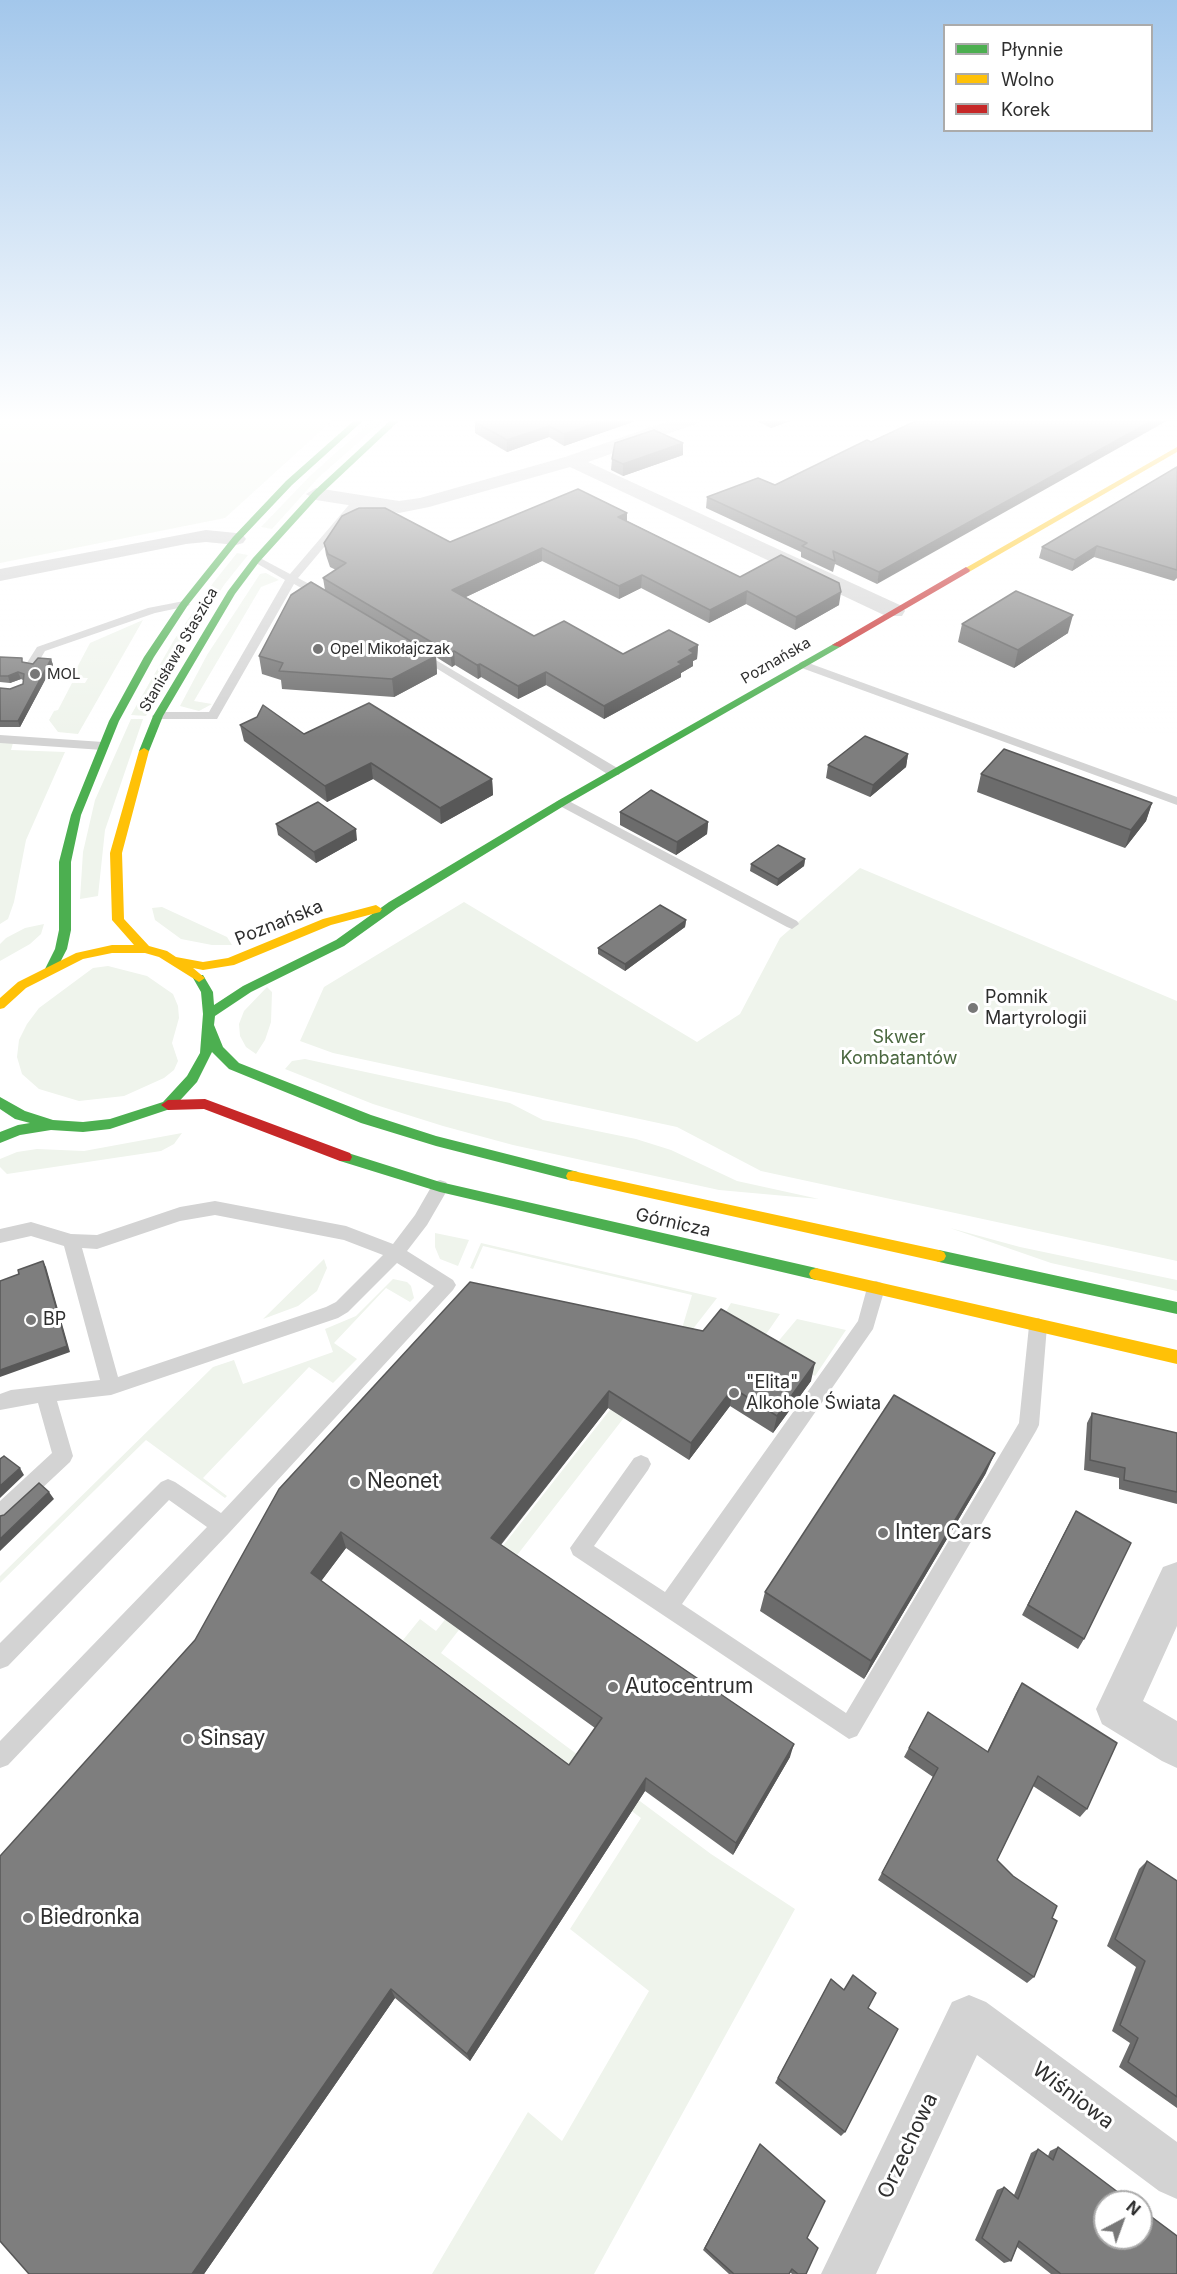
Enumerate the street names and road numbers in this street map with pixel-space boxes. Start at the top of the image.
street label: Stanisława Staszica [136,585,222,715]
street label: Poznańska [738,634,814,688]
street label: Poznańska [232,896,326,950]
street label: Górnicza [633,1204,713,1242]
street label: Wiśniowa [1027,2057,1119,2135]
street label: Orzechowa [873,2089,943,2203]

